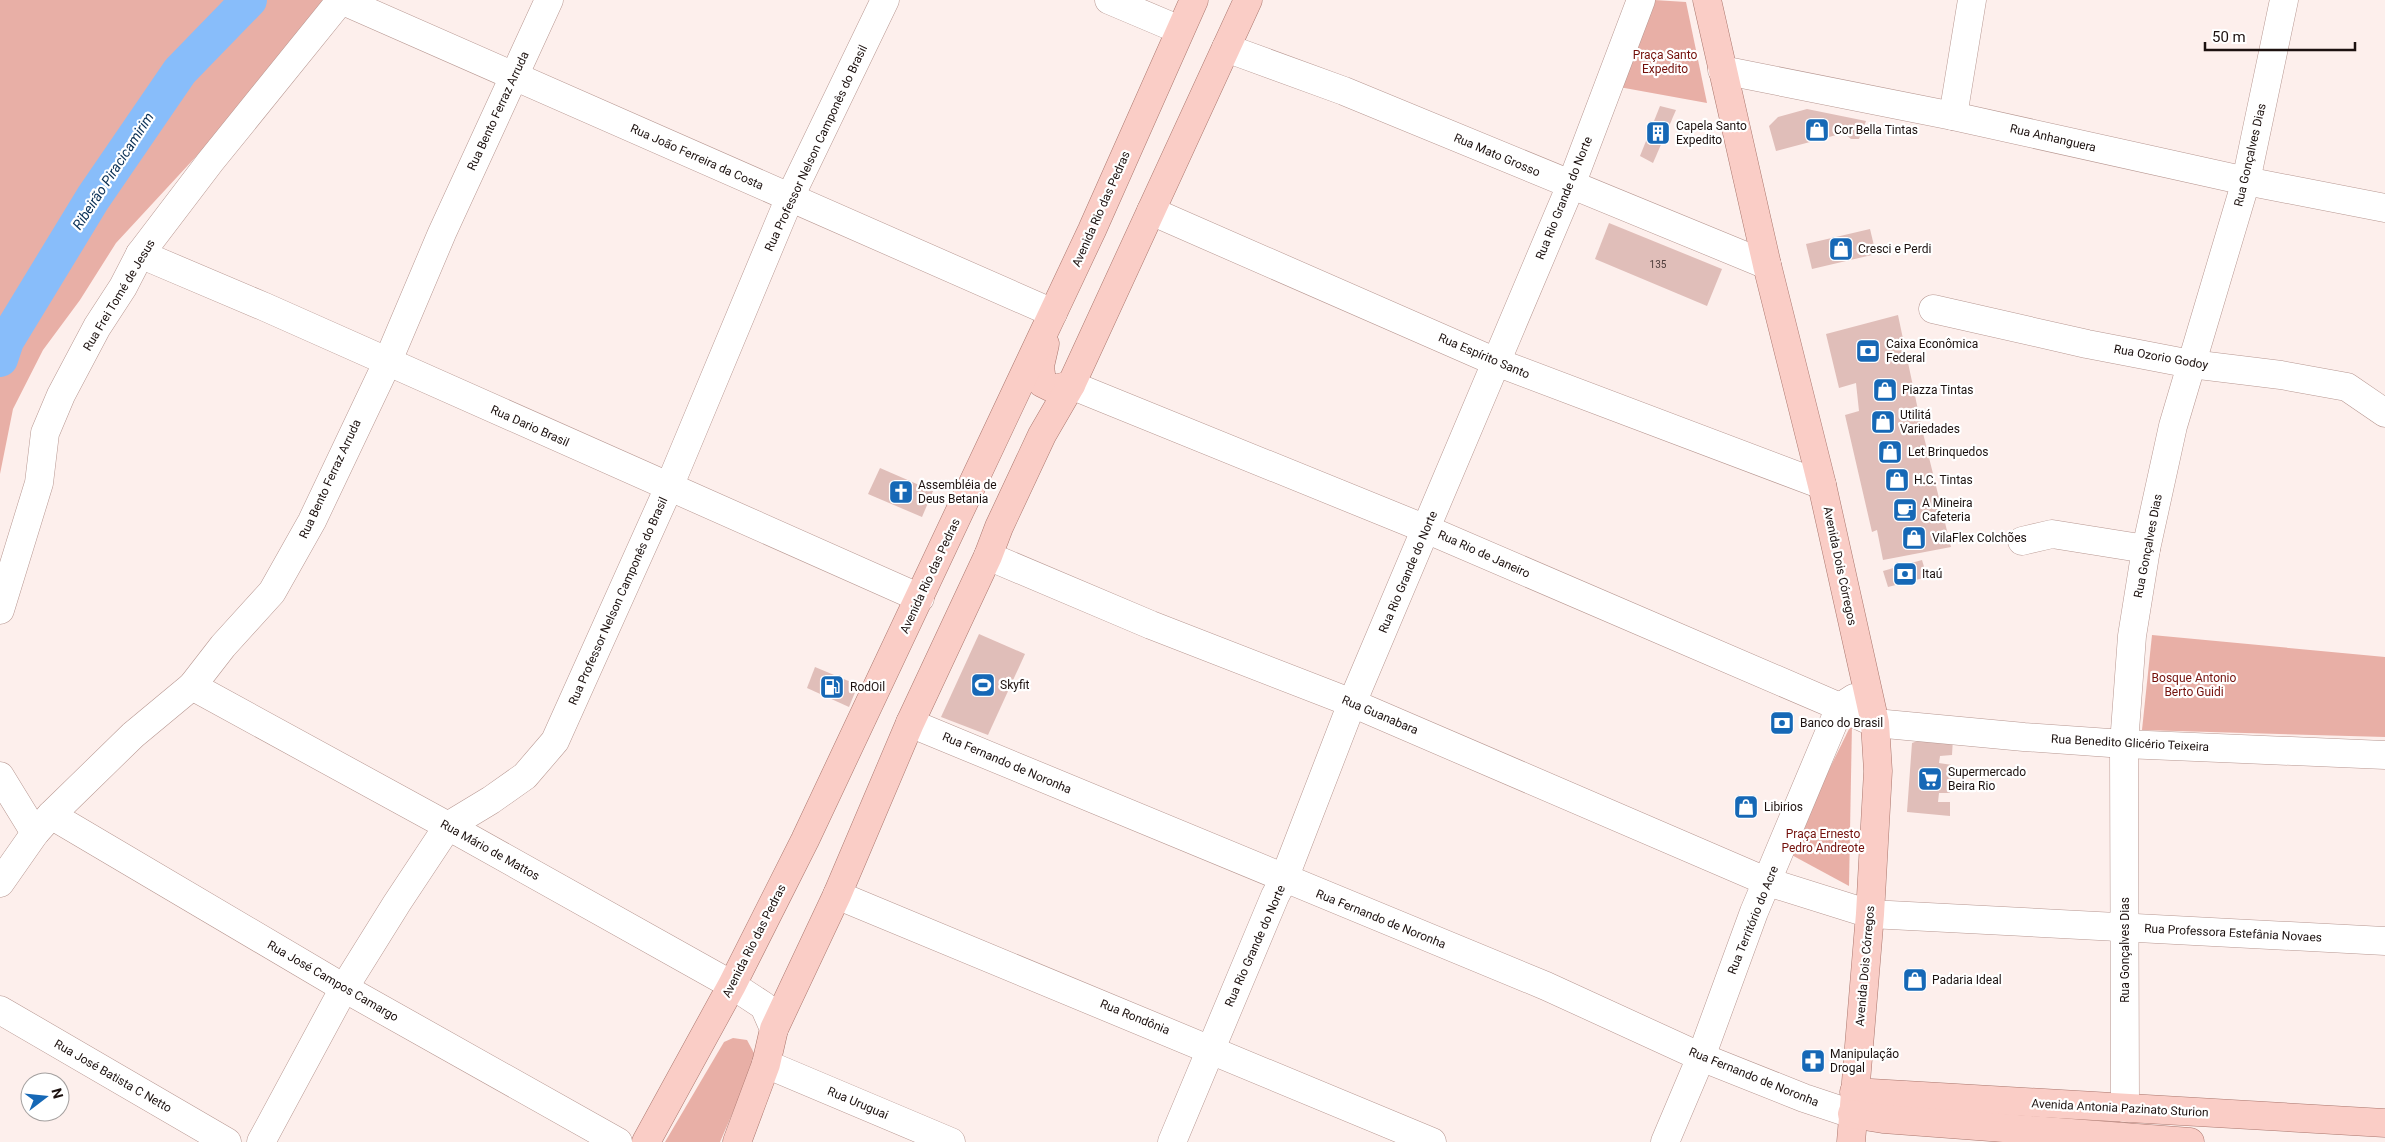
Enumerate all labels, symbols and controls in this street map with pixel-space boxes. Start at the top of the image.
scale bar [2205,20,2355,52]
text: 50 m [2212,28,2246,46]
street label: Rua Professor Nelson Camponês do Brasil [762,43,870,253]
park label: Praça Santo Expedito [1633,48,1697,76]
street label: Rua Bento Ferraz Arruda [464,49,532,173]
street label: Rua Gonçalves Dias [2231,102,2269,208]
water label: Ribeirão Piracicamirim [69,109,157,232]
shop icon: Cor Bella Tintas [1804,117,1830,143]
place label: Capela Santo Expedito [1676,119,1747,147]
building icon: Capela Santo Expedito [1645,120,1671,146]
street label: Rua João Ferreira da Costa [628,121,766,193]
street label: Rua Anhanguera [2009,121,2097,155]
place label: Cor Bella Tintas [1834,123,1918,137]
street label: Rua Mato Grosso [1452,131,1542,180]
street label: Rua Rio Grande do Norte [1533,134,1595,262]
street label: Avenida Rio das Pedras [1069,149,1133,269]
shop icon: Cresci e Perdi [1828,236,1854,262]
street label: Rua Frei Tomé de Jesus [80,237,158,353]
place label: Cresci e Perdi [1858,242,1931,256]
house number: 135 [1650,259,1667,270]
street label: Rua Espírito Santo [1436,330,1532,382]
place label: Caixa Econômica Federal [1886,337,1978,365]
bank icon: Caixa Econômica Federal [1855,338,1881,364]
street label: Rua Ozorio Godoy [2113,342,2210,372]
shop icon: Piazza Tintas [1872,377,1898,403]
place label: Piazza Tintas [1902,383,1974,397]
street label: Rua Dario Brasil [489,402,571,450]
place label: Utilitá Variedades [1900,408,1960,436]
shop icon: Utilitá Variedades [1870,409,1896,435]
street label: Rua Bento Ferraz Arruda [296,417,364,541]
shop icon: Let Brinquedos [1877,439,1903,465]
place label: Let Brinquedos [1908,445,1988,459]
shop icon: H.C. Tintas [1884,467,1910,493]
place label: H.C. Tintas [1914,473,1973,487]
place label: Assembléia de Deus Betania [918,478,997,506]
church icon: Assembléia de Deus Betania [888,479,914,505]
street label: Rua Gonçalves Dias [2131,493,2165,599]
street label: Rua Professor Nelson Camponês do Brasil [566,495,670,707]
place label: A Mineira Cafeteria [1922,496,1972,524]
cafe icon: A Mineira Cafeteria [1892,497,1918,523]
street label: Avenida Dois Córregos [1821,505,1859,627]
street label: Rua Rio Grande do Norte [1376,509,1440,635]
street label: Avenida Rio das Pedras [897,516,963,636]
shop icon: VilaFlex Colchões [1901,525,1927,551]
street label: Rua Rio de Janeiro [1436,527,1532,581]
place label: VilaFlex Colchões [1932,531,2027,545]
bank icon: Itaú [1892,561,1918,587]
place label: Itaú [1922,567,1942,581]
park label: Bosque Antonio Berto Guidi [2152,671,2237,699]
sports icon: Skyfit [970,672,996,698]
fuel station icon: RodOil [819,674,845,700]
place label: Skyfit [1000,678,1030,692]
place label: RodOil [850,680,885,694]
street label: Rua Guanabara [1340,693,1420,737]
bank icon: Banco do Brasil [1769,710,1795,736]
place label: Banco do Brasil [1800,716,1883,730]
street label: Rua Fernando de Noronha [940,729,1074,797]
street label: Rua Benedito Glicério Teixeira [2051,732,2209,754]
place label: Supermercado Beira Rio [1948,765,2026,793]
supermarket icon: Supermercado Beira Rio [1917,766,1943,792]
shop icon: Libirios [1733,794,1759,820]
place label: Libirios [1764,800,1803,814]
street label: Rua Mário de Mattos [438,817,542,883]
park label: Praça Ernesto Pedro Andreote [1781,827,1865,855]
street label: Rua Território do Acre [1725,864,1781,976]
street label: Avenida Rio das Pedras [719,882,789,1000]
street label: Rua Rio Grande do Norte [1222,883,1288,1009]
street label: Rua Fernando de Noronha [1314,886,1448,952]
street label: Rua Gonçalves Dias [2118,897,2132,1003]
street label: Avenida Dois Córregos [1853,905,1877,1027]
street label: Rua Professora Estefânia Novaes [2144,921,2322,945]
street label: Rua José Campos Camargo [265,938,401,1024]
shop icon: Padaria Ideal [1902,967,1928,993]
place label: Padaria Ideal [1932,973,2002,987]
street label: Rua Rondônia [1098,997,1172,1037]
street label: Rua José Batista C Netto [52,1036,174,1116]
street label: Rua Fernando de Noronha [1687,1044,1821,1110]
place label: Manipulação Drogal [1830,1047,1899,1075]
pharmacy icon: Manipulação Drogal [1800,1048,1826,1074]
north arrow [20,1072,70,1122]
street label: Rua Uruguai [825,1084,891,1122]
street label: Avenida Antonia Pazinato Sturion [2031,1096,2209,1120]

